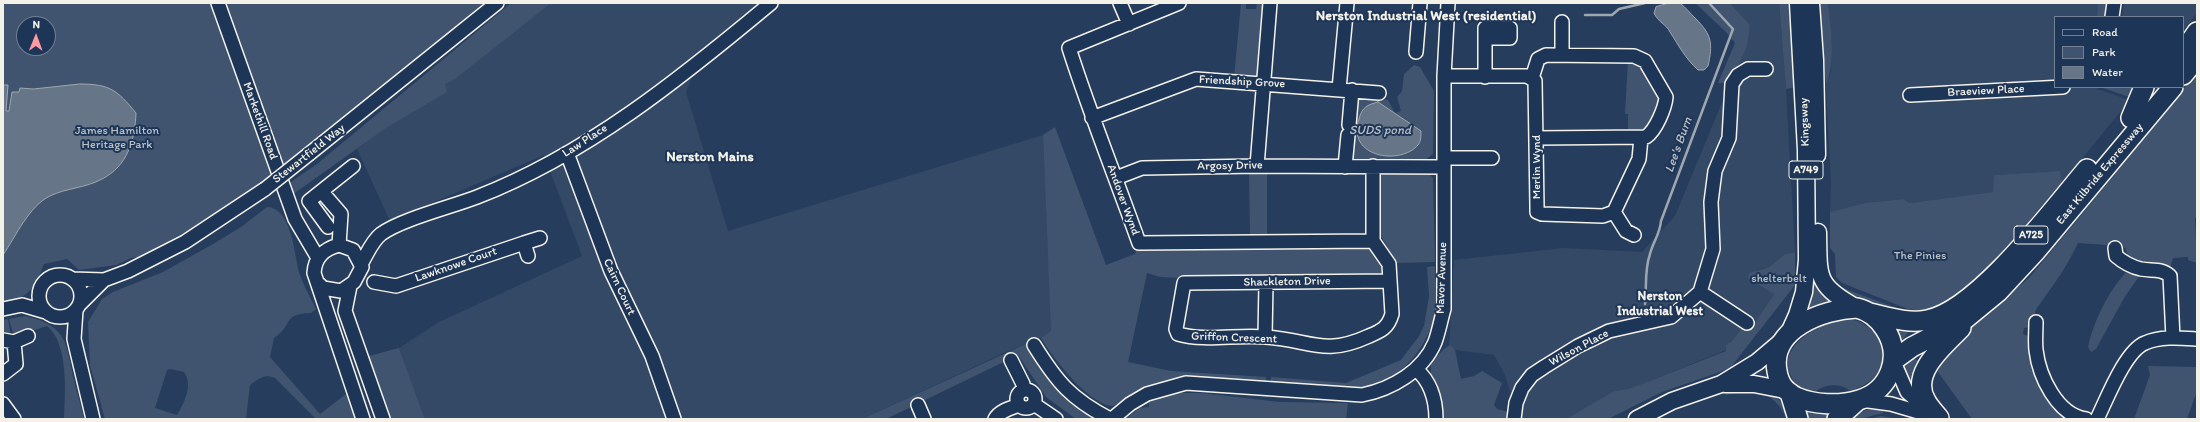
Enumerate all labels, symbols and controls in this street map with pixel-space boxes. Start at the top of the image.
district label: Nerston Industrial West (residential) [1316,8,1536,24]
north arrow [16,16,56,56]
legend [2054,16,2184,88]
text: N [32,18,40,31]
text: Road [2092,25,2118,39]
text: Park [2092,45,2116,59]
text: Water [2092,65,2123,79]
street label: Friendship Grove [1198,73,1286,91]
street label: Markethill Road [239,80,281,162]
street label: Braeview Place [1947,82,2025,100]
street label: Kingsway [1797,97,1813,147]
water label: Lee's Burn [1662,115,1696,175]
street label: East Kilbride Expressway [2053,120,2147,228]
street label: Stewartfield Way [270,121,348,187]
street label: Law Place [560,121,610,161]
water label: SUDS pond [1349,123,1411,139]
park label: James Hamilton Heritage Park [75,124,159,152]
street label: Merlin Wynd [1530,135,1544,199]
district label: Nerston Mains [666,149,754,165]
street label: Argosy Drive [1197,158,1263,174]
road number: A749 [1789,161,1823,179]
street label: Andover Wynd [1104,163,1142,237]
road number: A725 [2014,226,2048,244]
street label: Mavor Avenue [1434,242,1450,314]
street label: Lawknowe Court [413,244,499,286]
park label: The Pinies [1894,249,1946,263]
street label: Cairn Court [600,257,638,317]
park label: shelterbelt [1751,272,1807,286]
street label: Shackleton Drive [1243,274,1331,290]
district label: Nerston Industrial West [1617,289,1703,320]
street label: Wilson Place [1547,326,1611,370]
street label: Griffon Crescent [1191,329,1277,347]

